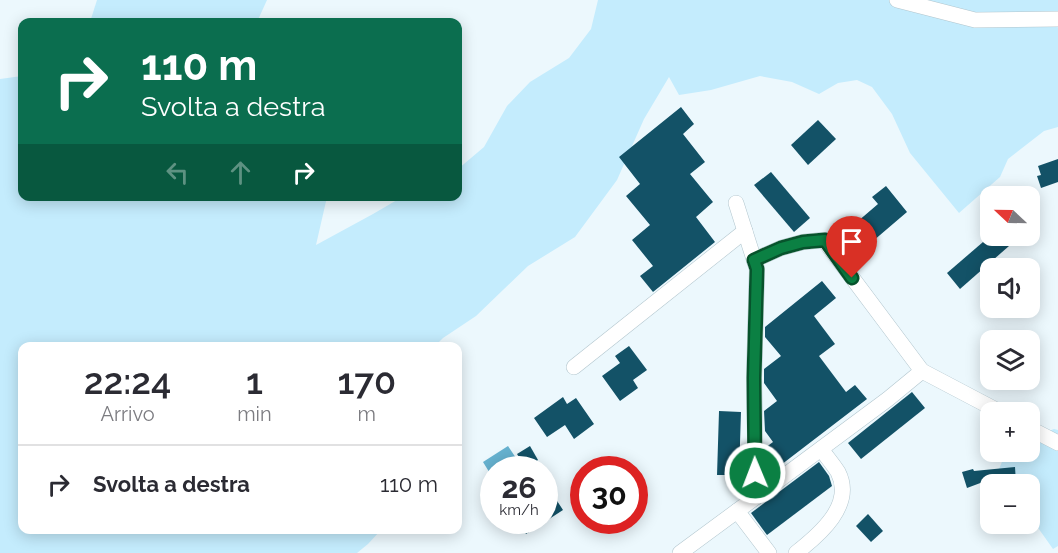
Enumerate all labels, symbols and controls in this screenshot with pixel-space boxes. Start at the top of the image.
text: 110 m [141,41,257,90]
icon: right [42,42,120,120]
text: Svolta a destra [141,91,325,122]
icon: left [161,156,194,189]
icon: ahead [224,156,257,189]
icon: right [287,156,320,189]
north arrow [980,186,1040,246]
map controls [980,186,1040,534]
pin [826,216,877,278]
icon: arrive [835,225,868,258]
button: sound [980,258,1040,318]
button: layers [980,330,1040,390]
text: 22:24 [84,360,171,402]
text: 1 [246,360,263,402]
text: 170 [337,360,396,402]
text: Arrivo [101,402,155,426]
text: min [237,402,272,426]
text: m [358,402,376,426]
button: + [980,402,1040,462]
position arrow [723,441,787,505]
speed limit sign: 30 [570,456,648,534]
icon: right [42,468,75,501]
text: 26 [501,470,537,505]
text: Svolta a destra [93,471,250,497]
text: 110 m [380,471,438,497]
button: − [980,474,1040,534]
text: km/h [499,501,539,519]

